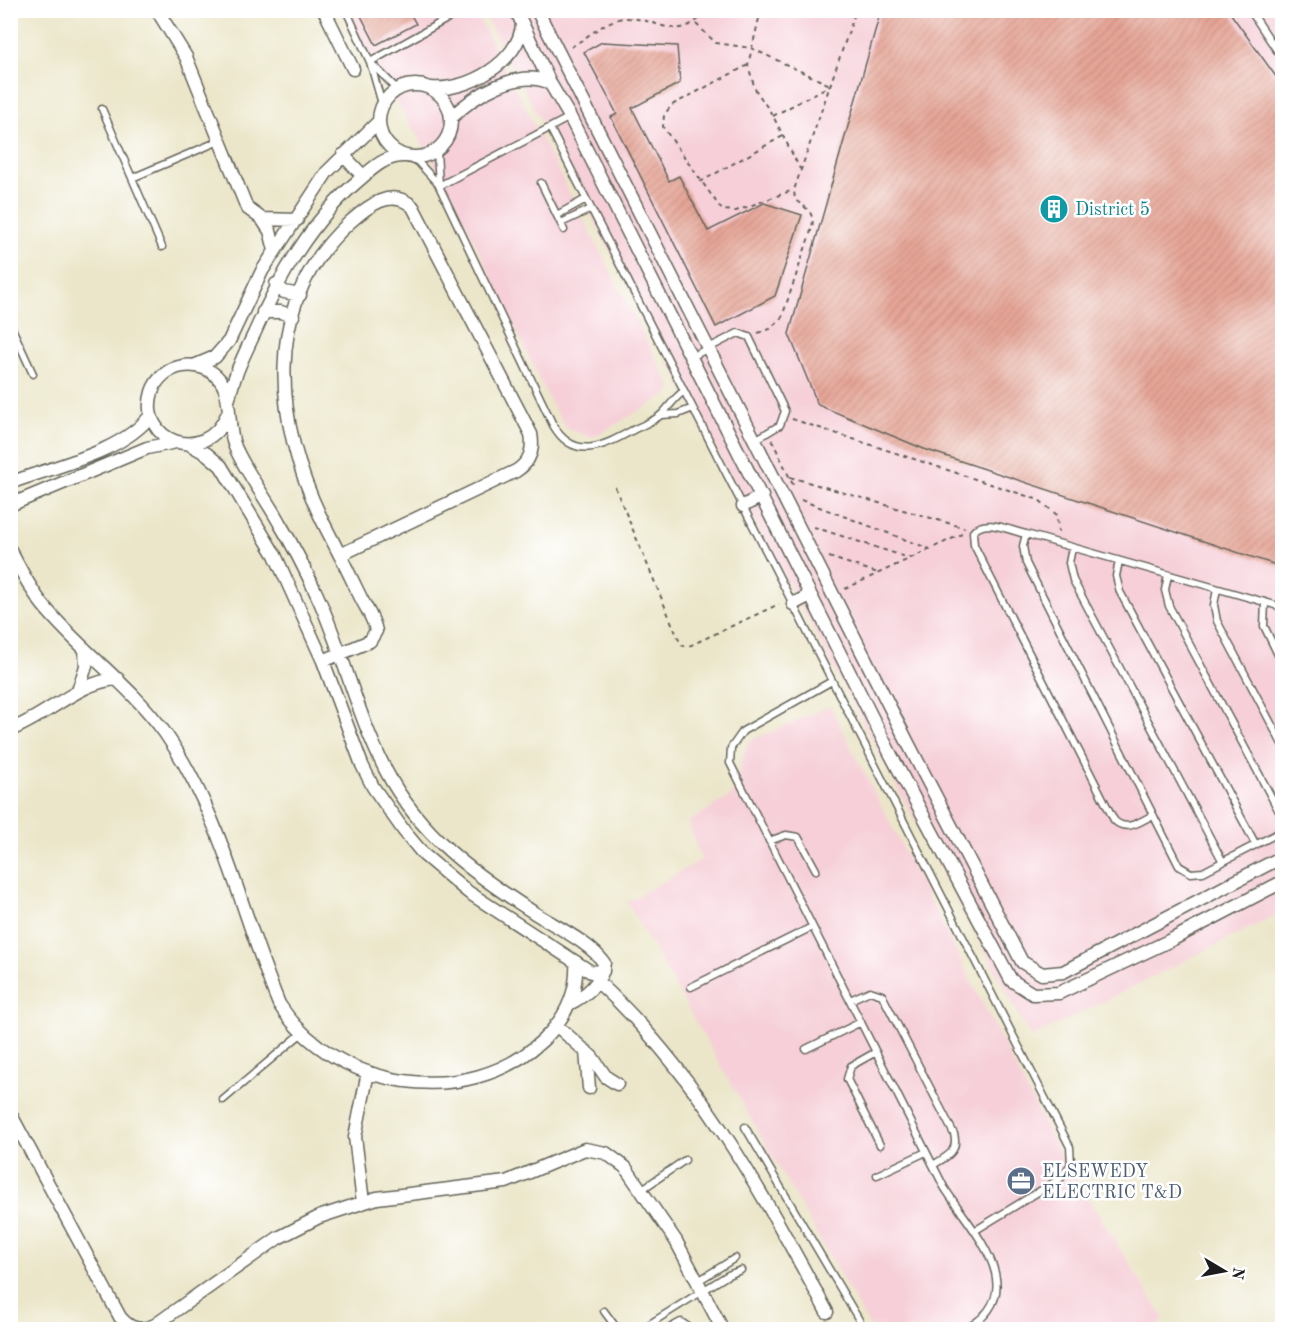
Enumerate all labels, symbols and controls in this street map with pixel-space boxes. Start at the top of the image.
building icon: District 5 [1038,193,1070,225]
place label: District 5 [1075,201,1150,219]
place label: ELSEWEDY ELECTRIC T&D [1042,1163,1182,1202]
office icon: ELSEWEDY ELECTRIC T&D [1005,1165,1037,1197]
north arrow [1194,1241,1254,1301]
text: N [1228,1266,1246,1281]

